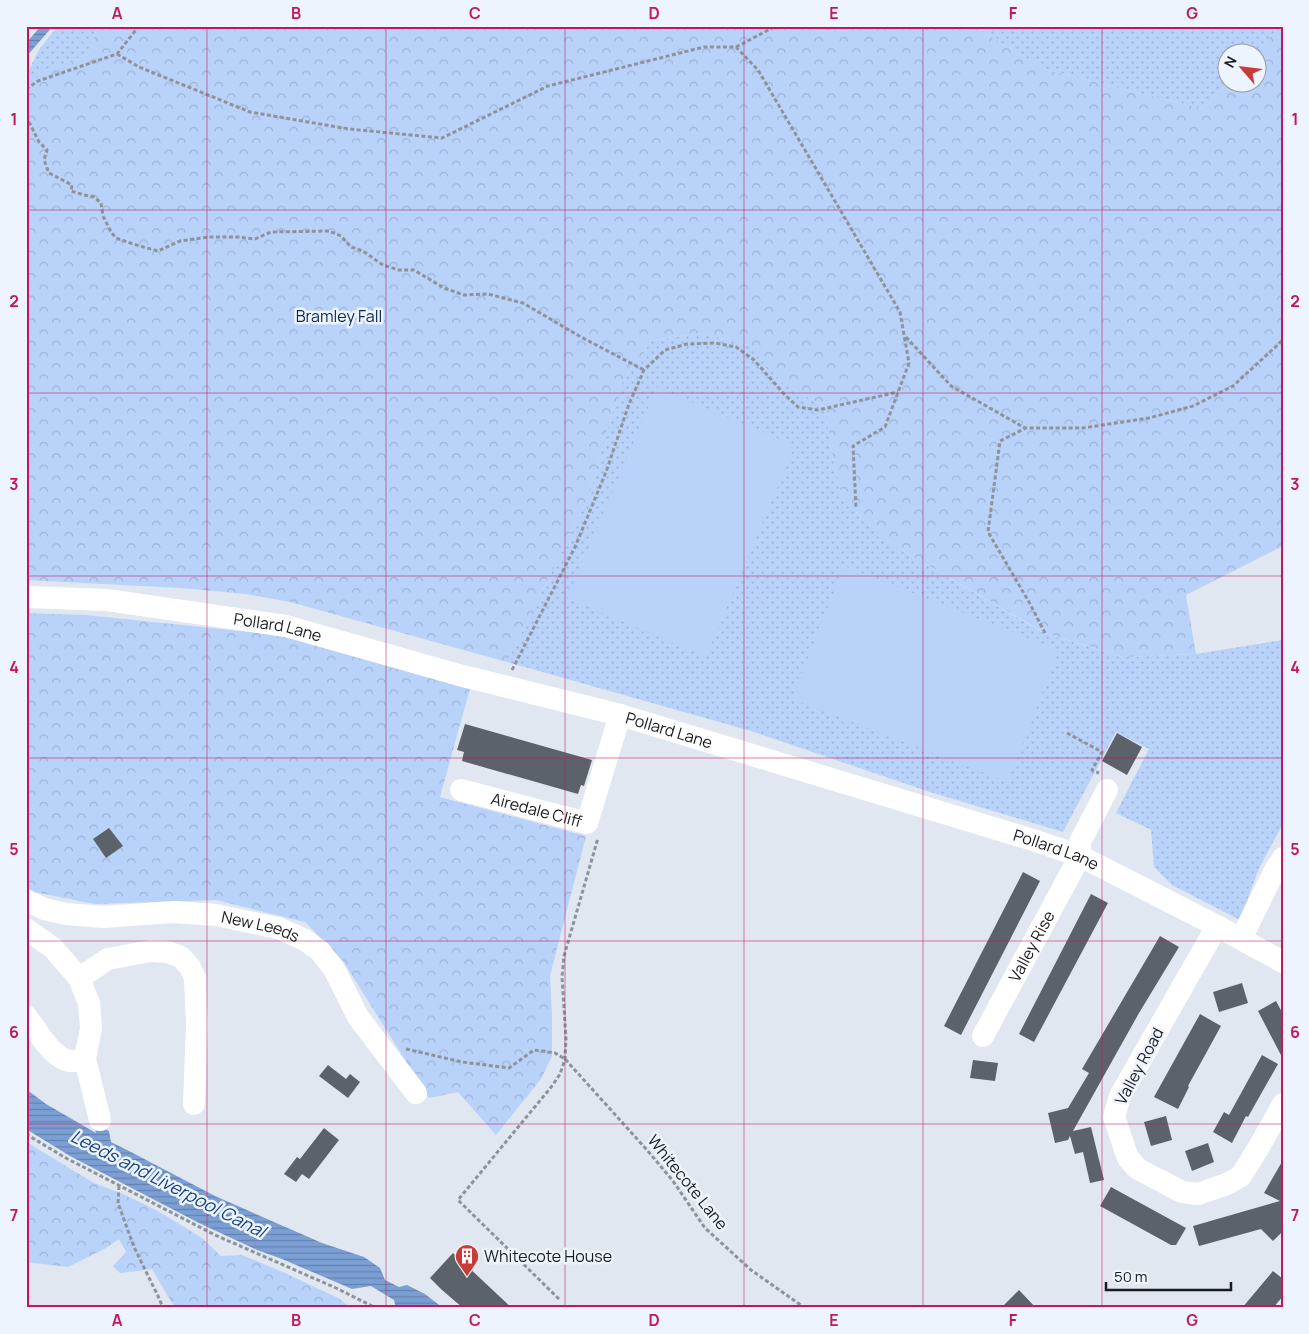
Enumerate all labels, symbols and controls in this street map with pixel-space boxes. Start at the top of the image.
text: A [112,2,123,24]
text: B [291,2,301,24]
text: C [469,2,481,24]
text: D [648,2,660,24]
text: E [829,2,839,24]
text: F [1009,2,1018,24]
text: G [1186,2,1198,24]
north arrow [1216,42,1266,92]
text: N [1219,53,1241,71]
text: 1 [10,108,18,130]
text: 1 [1291,108,1299,130]
text: 2 [9,290,19,312]
text: 2 [1290,290,1300,312]
park label: Bramley Fall [296,305,382,327]
text: 3 [9,473,19,495]
text: 3 [1290,473,1300,495]
street label: Pollard Lane [232,608,324,647]
text: 4 [9,656,19,678]
text: 4 [1290,656,1300,678]
street label: Pollard Lane [623,706,715,753]
street label: Airedale Cliff [489,787,585,832]
street label: Pollard Lane [1011,824,1103,875]
text: 5 [9,838,19,860]
text: 5 [1290,838,1300,860]
street label: New Leeds [219,905,303,947]
street label: Valley Rise [1003,907,1060,986]
text: 6 [9,1021,19,1043]
text: 6 [1290,1021,1300,1043]
street label: Valley Road [1110,1024,1168,1108]
water label: Leeds and Liverpool Canal [67,1123,272,1244]
street label: Whitecote Lane [643,1130,733,1234]
text: 7 [10,1204,18,1226]
text: 7 [1291,1204,1299,1226]
building icon: Whitecote House [454,1243,480,1277]
place label: Whitecote House [484,1245,612,1267]
scale bar [1106,1259,1232,1291]
text: 50 m [1114,1266,1148,1287]
text: A [112,1309,123,1331]
text: B [291,1309,301,1331]
text: C [469,1309,481,1331]
text: D [648,1309,660,1331]
text: E [829,1309,839,1331]
text: F [1009,1309,1018,1331]
text: G [1186,1309,1198,1331]

